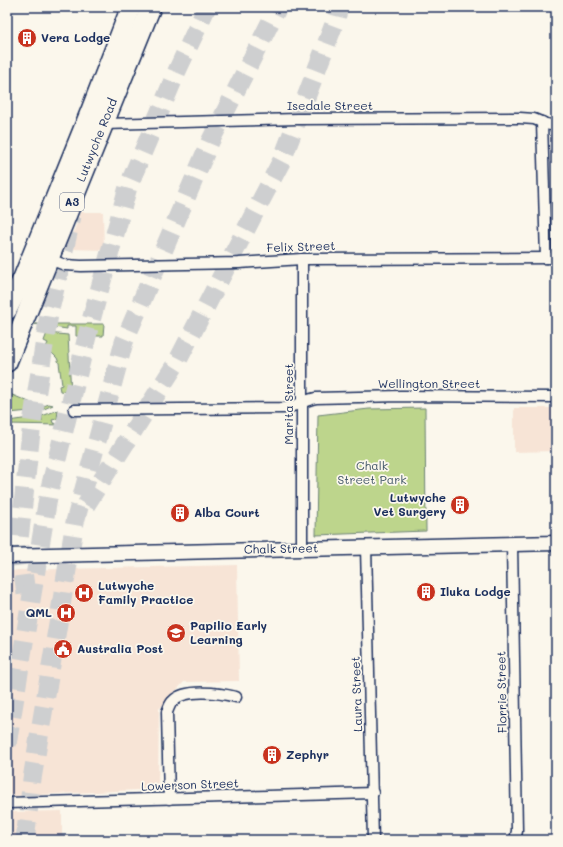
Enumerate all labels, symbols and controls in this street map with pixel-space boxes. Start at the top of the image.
building icon: Vera Lodge [16,27,38,49]
place label: Vera Lodge [41,29,110,45]
street label: Lutwyche Road [72,95,120,184]
street label: Isedale Street [287,97,373,113]
road number: A3 [60,193,84,211]
street label: Felix Street [266,237,336,255]
street label: Marita Street [280,363,296,445]
street label: Wellington Street [378,375,480,391]
park label: Chalk Street Park [337,457,407,487]
place label: Lutwyche Vet Surgery [374,489,446,519]
building icon: Lutwyche Vet Surgery [449,494,471,516]
building icon: Alba Court [169,502,191,524]
place label: Alba Court [194,504,260,520]
street label: Chalk Street [244,539,318,557]
place label: Lutwyche Family Practice [98,577,193,607]
building icon: Iluka Lodge [415,581,437,603]
hospital icon: Lutwyche Family Practice [73,582,95,604]
place label: Iluka Lodge [440,583,511,599]
hospital icon: QML [55,602,77,624]
place label: QML [26,604,52,620]
place label: Papilio Early Learning [190,617,268,647]
school or university icon: Papilio Early Learning [165,622,187,644]
public building icon: Australia Post [52,638,74,660]
place label: Australia Post [77,640,163,656]
street label: Florrie Street [492,651,510,733]
street label: Laura Street [347,656,365,732]
building icon: Zephyr [261,744,283,766]
place label: Zephyr [286,746,329,762]
street label: Lowerson Street [141,774,239,794]

